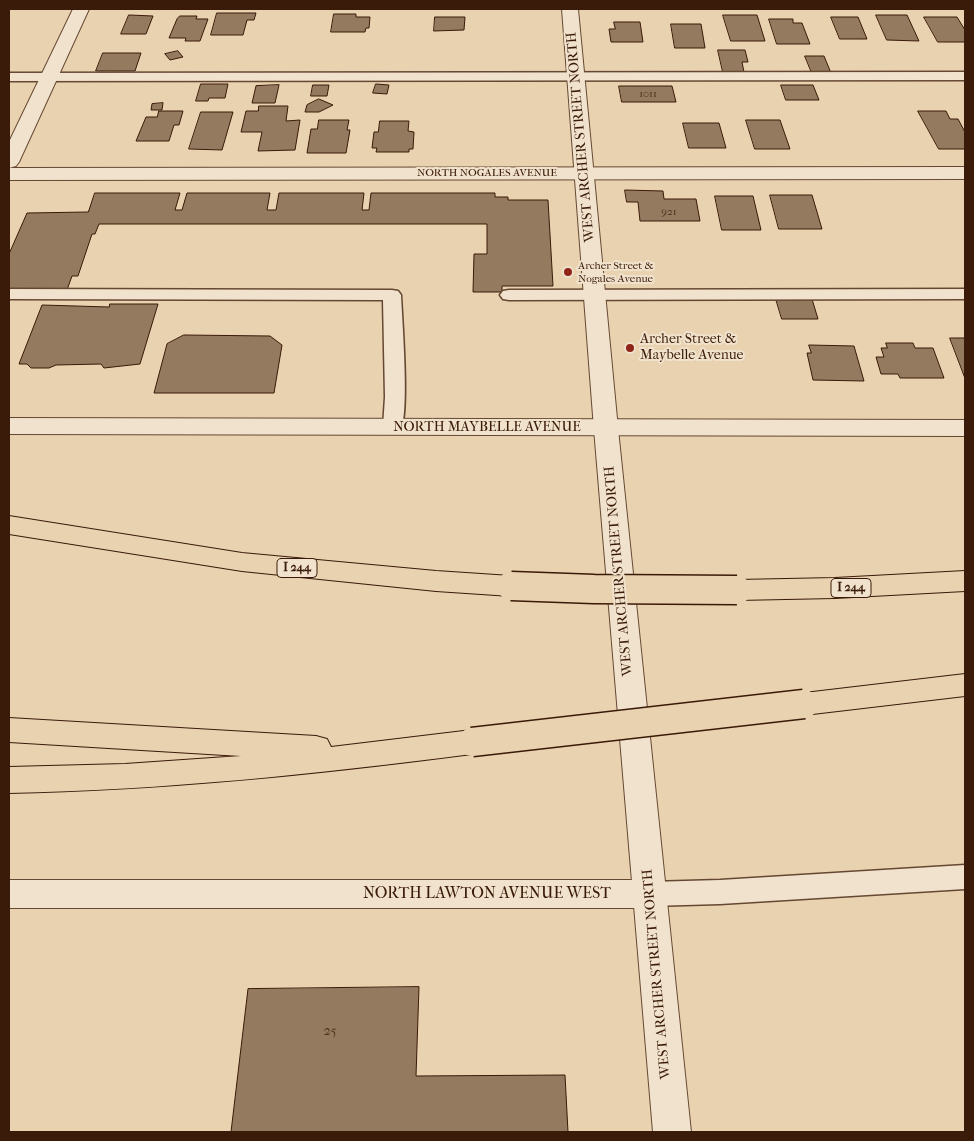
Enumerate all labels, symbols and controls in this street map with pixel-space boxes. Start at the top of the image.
street label: WEST ARCHER STREET NORTH [563,31,599,243]
house number: 1011 [639,87,657,101]
street label: NORTH NOGALES AVENUE [417,166,557,180]
house number: 921 [661,205,677,219]
place label: Archer Street & Nogales Avenue [578,259,654,285]
marker: Archer Street & Nogales Avenue [562,266,574,278]
place label: Archer Street & Maybelle Avenue [640,332,743,364]
marker: Archer Street & Maybelle Avenue [624,342,636,354]
street label: NORTH MAYBELLE AVENUE [393,420,581,436]
street label: WEST ARCHER STREET NORTH [601,465,637,677]
road number: I 244 [277,558,317,578]
road number: I 244 [831,578,871,598]
street label: WEST ARCHER STREET NORTH [639,868,675,1080]
street label: NORTH LAWTON AVENUE WEST [363,884,611,904]
house number: 25 [323,1024,337,1040]

